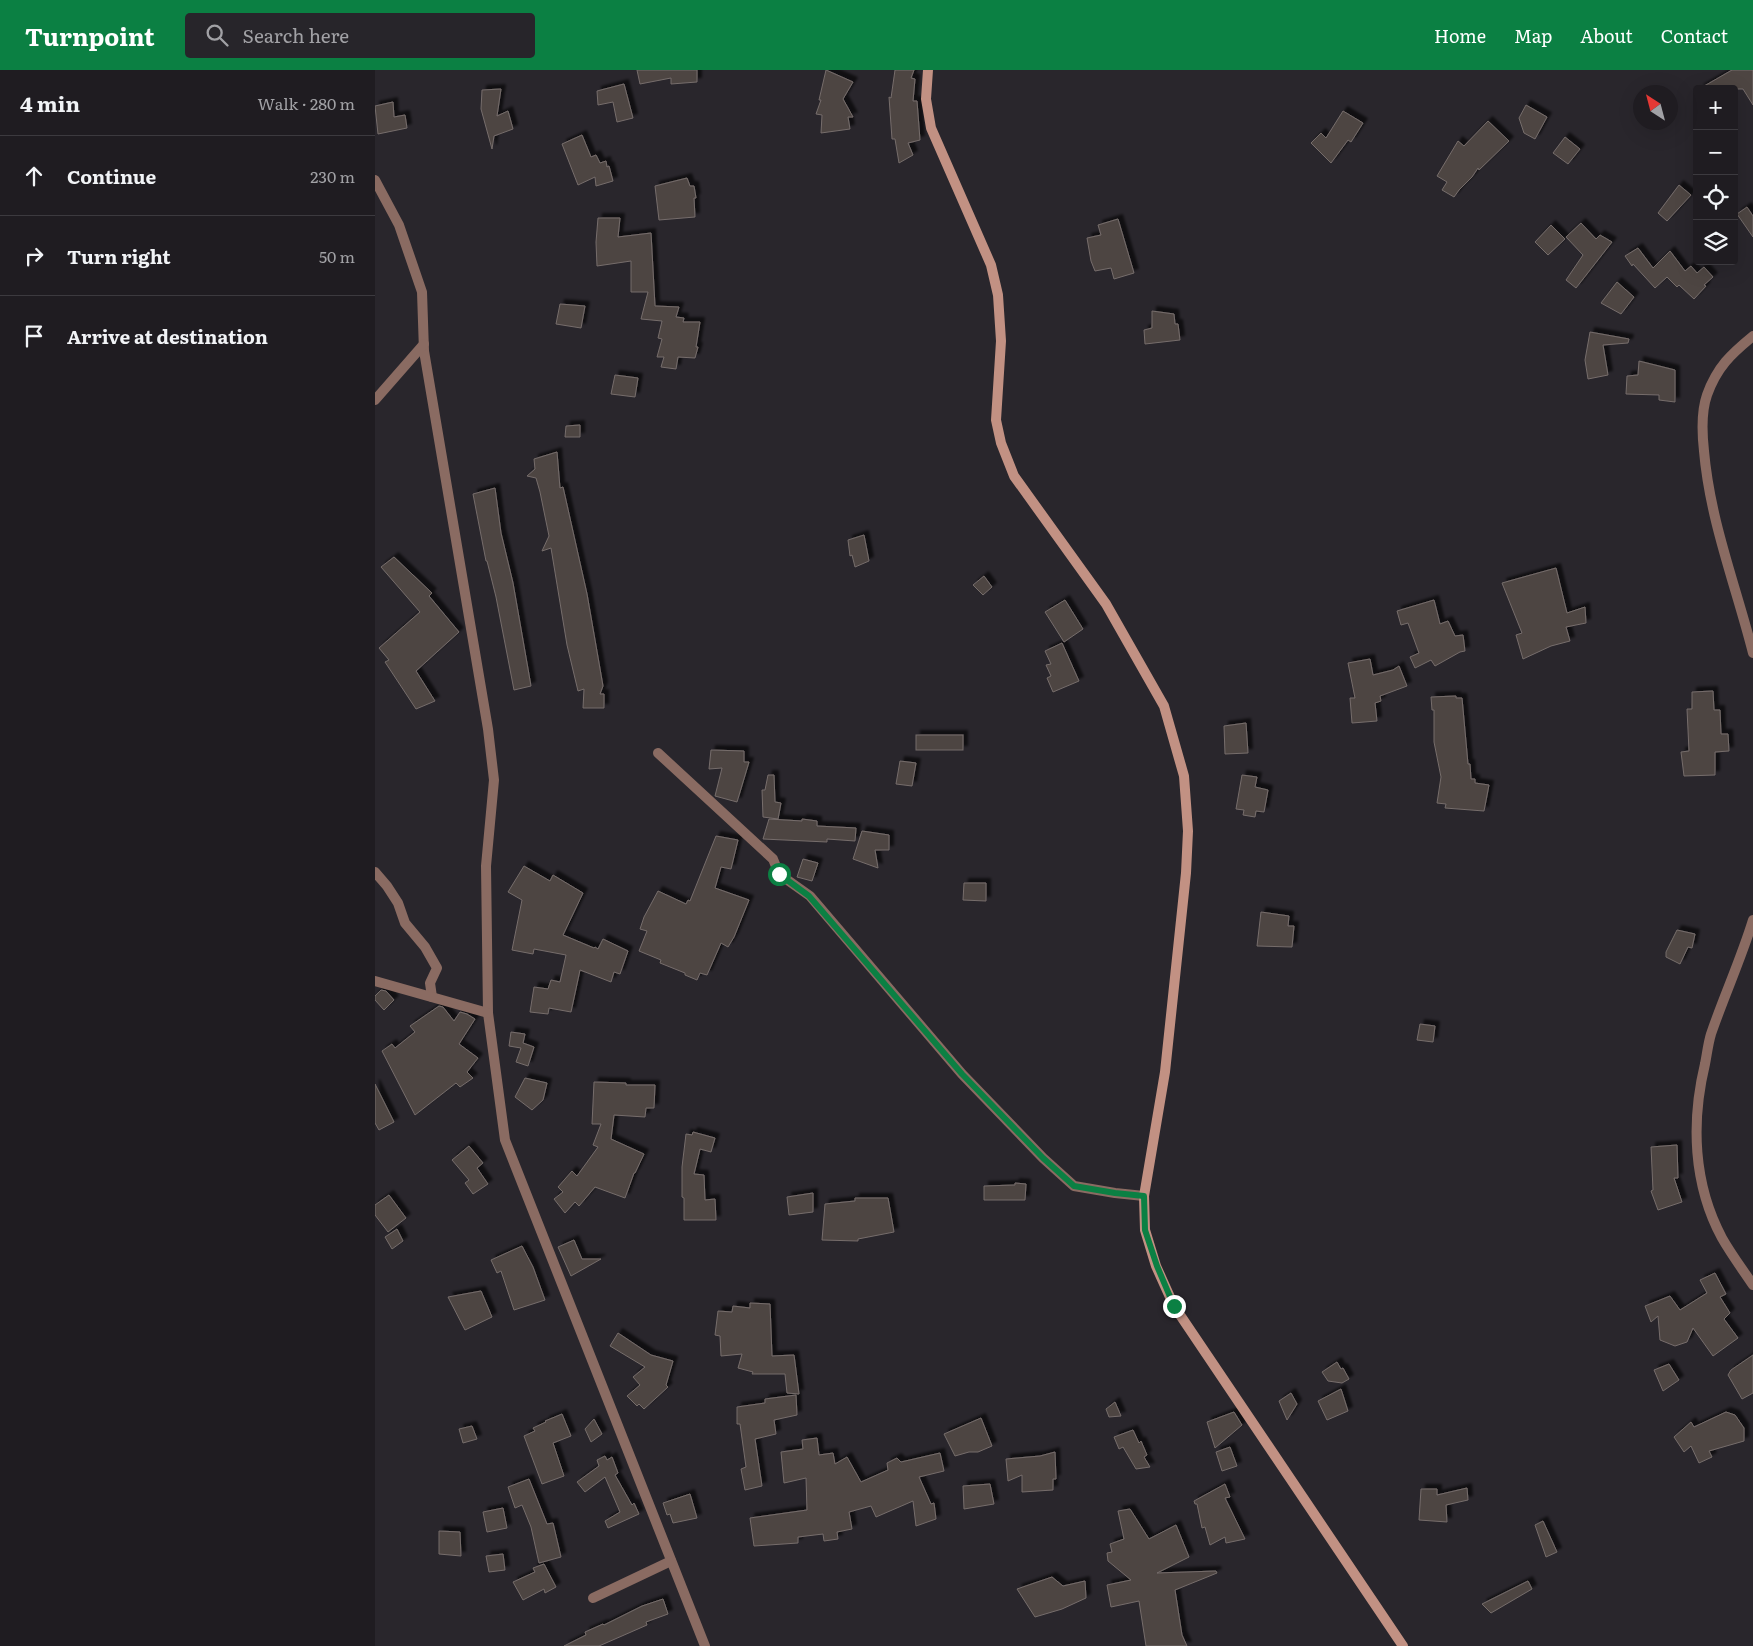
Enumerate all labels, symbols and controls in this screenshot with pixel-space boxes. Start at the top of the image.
search box [185,13,535,58]
text: Turnpoint [25,18,155,53]
icon: search [203,21,231,49]
text: Search here [243,21,349,49]
text: Home [1434,22,1486,49]
text: Map [1514,22,1552,49]
text: About [1580,22,1633,49]
text: Contact [1661,22,1728,49]
north arrow [1633,85,1678,130]
map controls [1693,85,1738,265]
button: + [1693,85,1738,130]
text: 4 min [20,87,80,118]
text: Walk · 280 m [257,91,355,115]
button: − [1693,130,1738,175]
icon: ahead [20,162,48,190]
text: Continue [67,162,156,190]
text: 230 m [310,164,355,188]
button: locate [1693,175,1738,220]
button: layers [1693,220,1738,265]
icon: right [20,242,48,270]
text: Turn right [67,242,171,270]
text: 50 m [319,244,355,268]
icon: arrive [20,322,48,350]
text: Arrive at destination [67,322,268,350]
route start [768,863,791,886]
route end [1163,1295,1186,1318]

